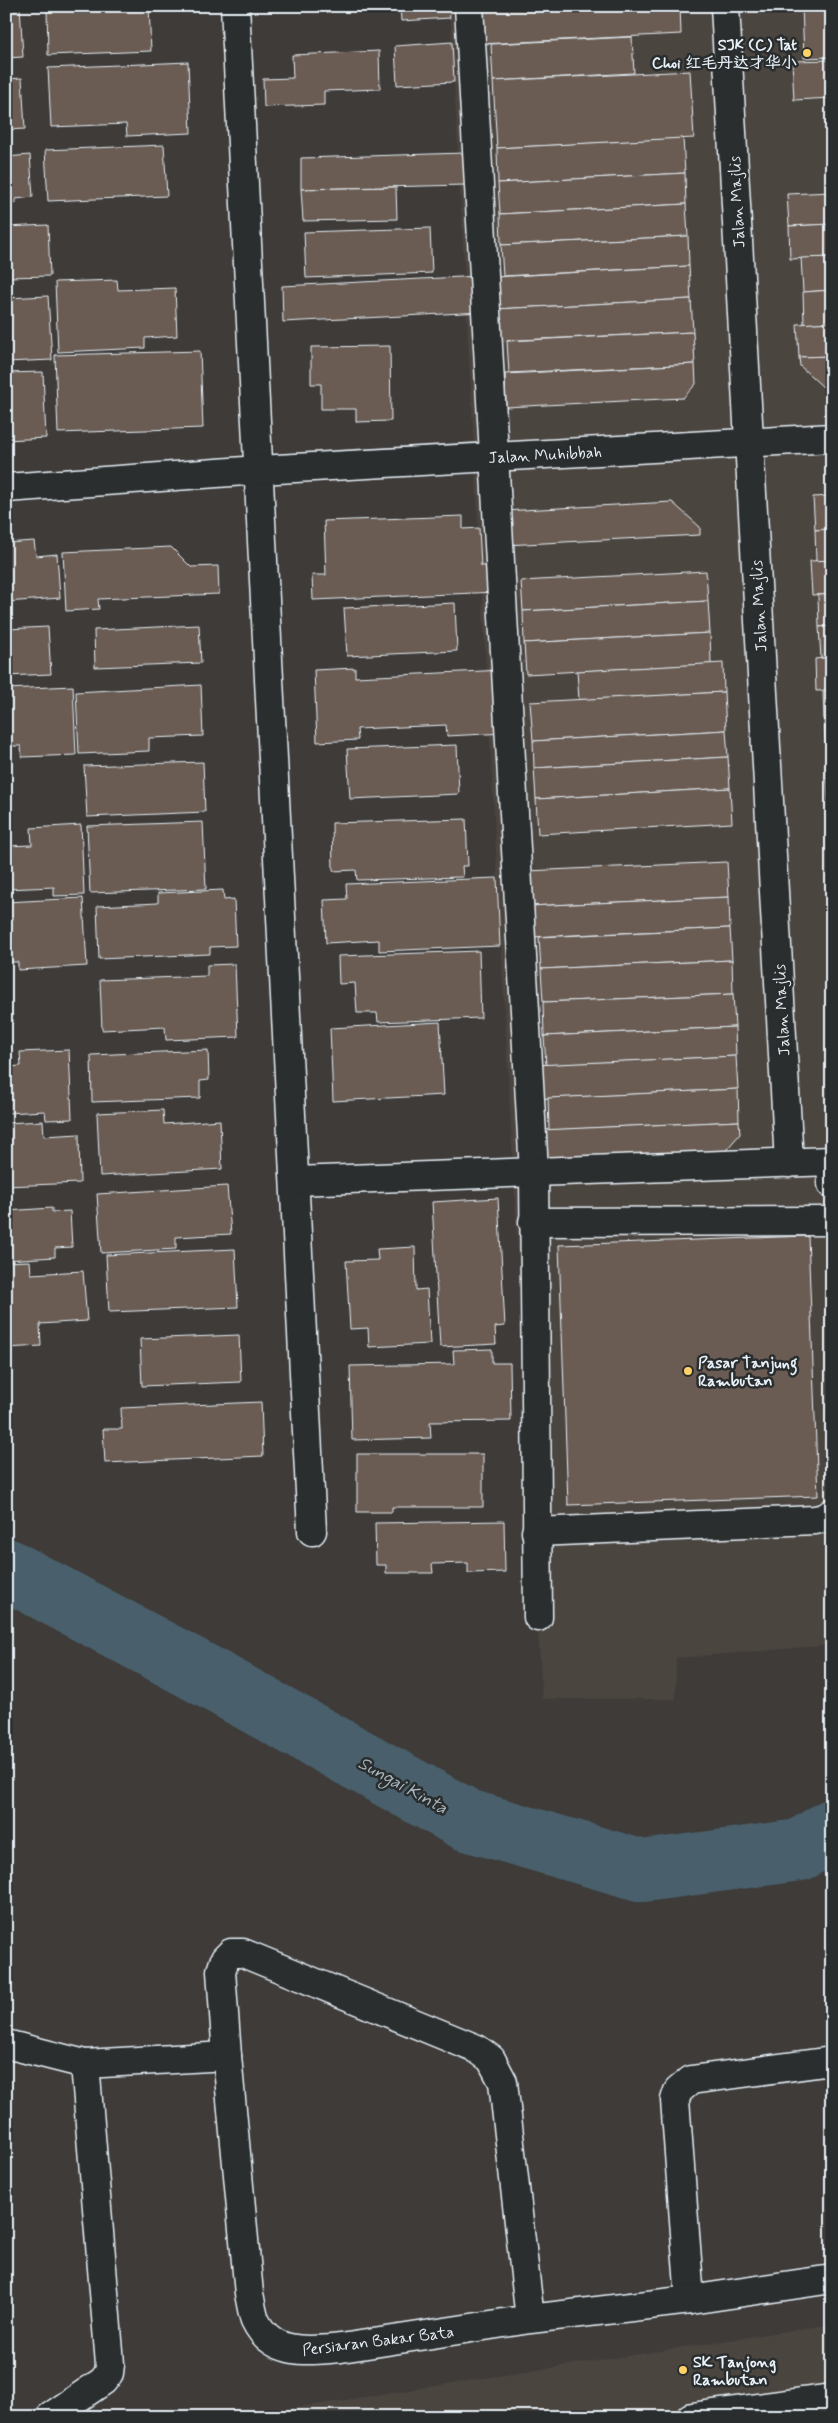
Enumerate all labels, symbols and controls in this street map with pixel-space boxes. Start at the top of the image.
place label: SJK (C) Tat Choi 红毛丹达才华小 [652,35,797,74]
marker: SJK (C) Tat Choi 红毛丹达才华小 [801,47,813,59]
street label: Jalan Majlis [725,155,750,249]
street label: Jalan Muhibbah [488,442,602,469]
street label: Jalan Majlis [747,559,772,653]
street label: Jalan Majlis [770,963,795,1057]
place label: Pasar Tanjung Rambutan [698,1353,797,1392]
marker: Pasar Tanjung Rambutan [682,1365,694,1377]
water label: Sungai Kinta [353,1751,452,1822]
street label: Persiaran Bakar Bata [301,2322,455,2361]
place label: SK Tanjong Rambutan [693,2352,776,2391]
marker: SK Tanjong Rambutan [677,2364,689,2376]

